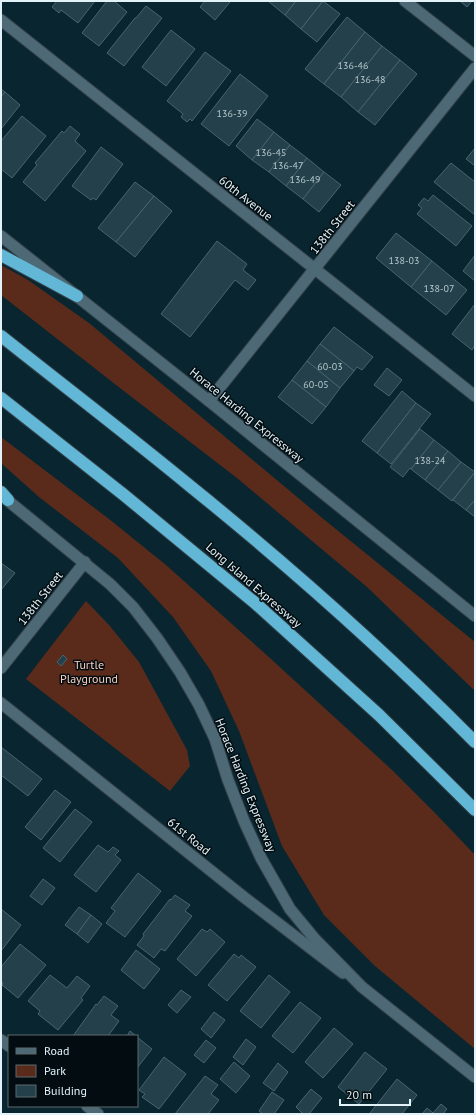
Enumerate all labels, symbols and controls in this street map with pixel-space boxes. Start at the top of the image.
house number: 136-46 [338,59,368,72]
house number: 136-48 [355,73,385,86]
house number: 136-39 [217,107,247,120]
house number: 136-45 [256,146,286,159]
house number: 136-47 [273,159,303,172]
street label: 60th Avenue [216,172,276,224]
house number: 136-49 [290,173,320,186]
street label: 138th Street [306,197,358,257]
house number: 138-03 [389,254,419,267]
house number: 138-07 [424,282,454,295]
house number: 60-03 [317,360,343,373]
street label: Horace Harding Expressway [187,364,307,466]
house number: 60-05 [303,378,329,391]
house number: 138-24 [415,454,446,467]
street label: Long Island Expressway [203,539,305,631]
street label: 138th Street [14,568,66,628]
park label: Turtle Playground [60,657,118,686]
street label: Horace Harding Expressway [212,716,280,854]
street label: 61st Road [165,814,213,858]
legend [8,1035,138,1107]
text: Road [44,1043,69,1058]
text: Park [44,1063,66,1078]
scale bar [340,1081,410,1107]
text: Building [44,1083,87,1098]
text: 20 m [346,1087,372,1102]

